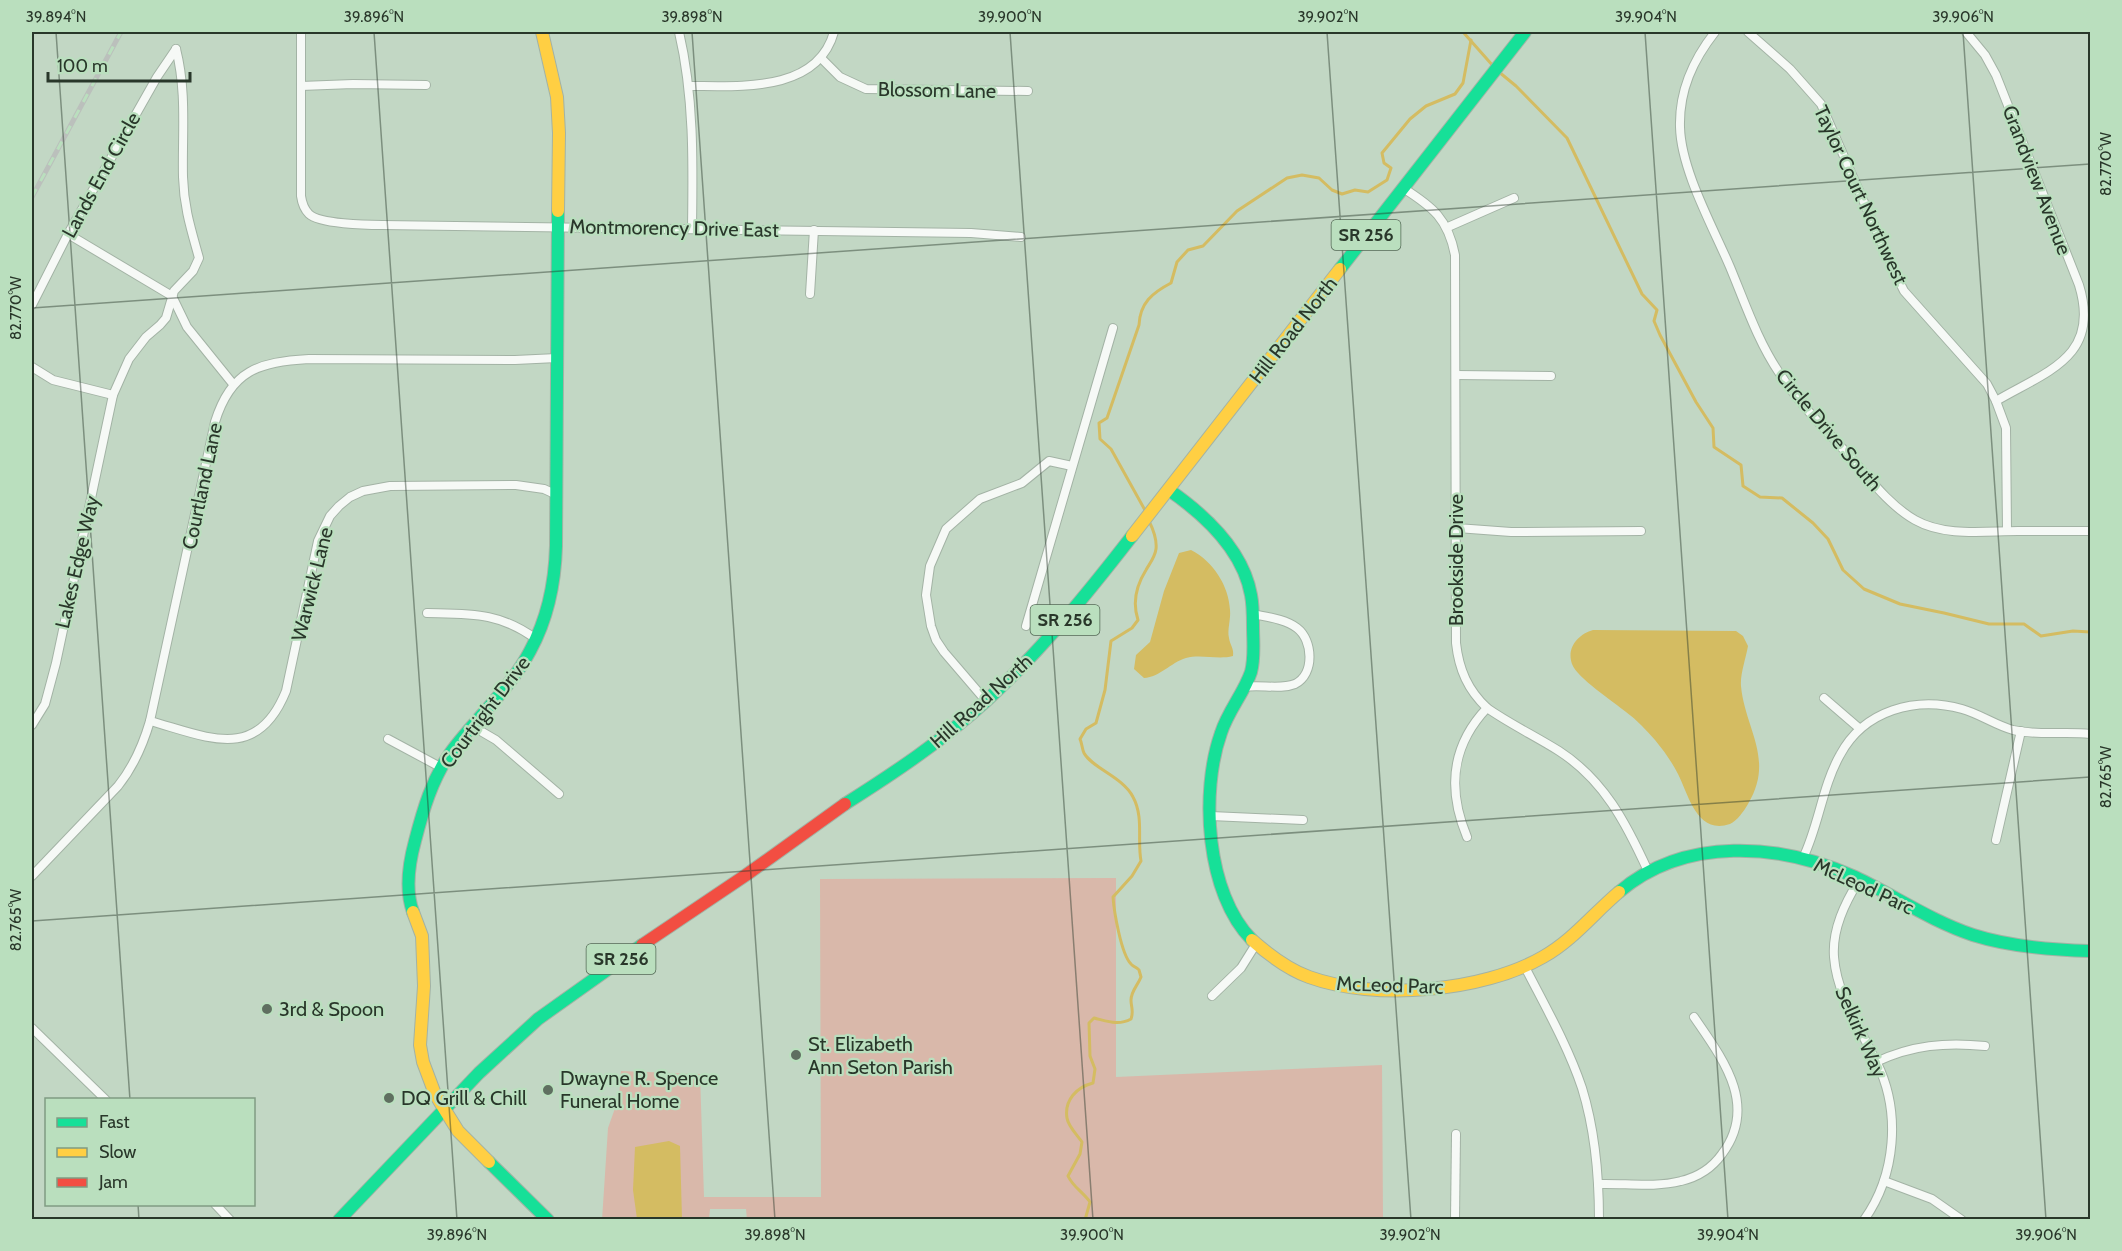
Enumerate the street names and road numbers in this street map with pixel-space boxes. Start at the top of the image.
street label: Blossom Lane [878,77,996,103]
street label: Taylor Court Northwest [1809,102,1913,288]
street label: Grandview Avenue [1997,102,2077,258]
street label: Lands End Circle [57,108,145,242]
street label: Montmorency Drive East [569,214,779,242]
road number: SR 256 [1332,220,1400,250]
street label: Hill Road North [1244,272,1342,388]
street label: Circle Drive South [1771,364,1887,496]
street label: Courtland Lane [177,421,227,551]
street label: Lakes Edge Way [50,493,104,631]
street label: Brookside Drive [1444,494,1468,626]
street label: Warwick Lane [286,525,338,643]
road number: SR 256 [1030,605,1100,635]
street label: Hill Road North [925,649,1037,753]
street label: Courtright Drive [435,651,535,773]
street label: McLeod Parc [1810,852,1918,920]
road number: SR 256 [586,944,656,974]
street label: McLeod Parc [1336,971,1444,999]
street label: Selkirk Way [1830,983,1892,1081]

